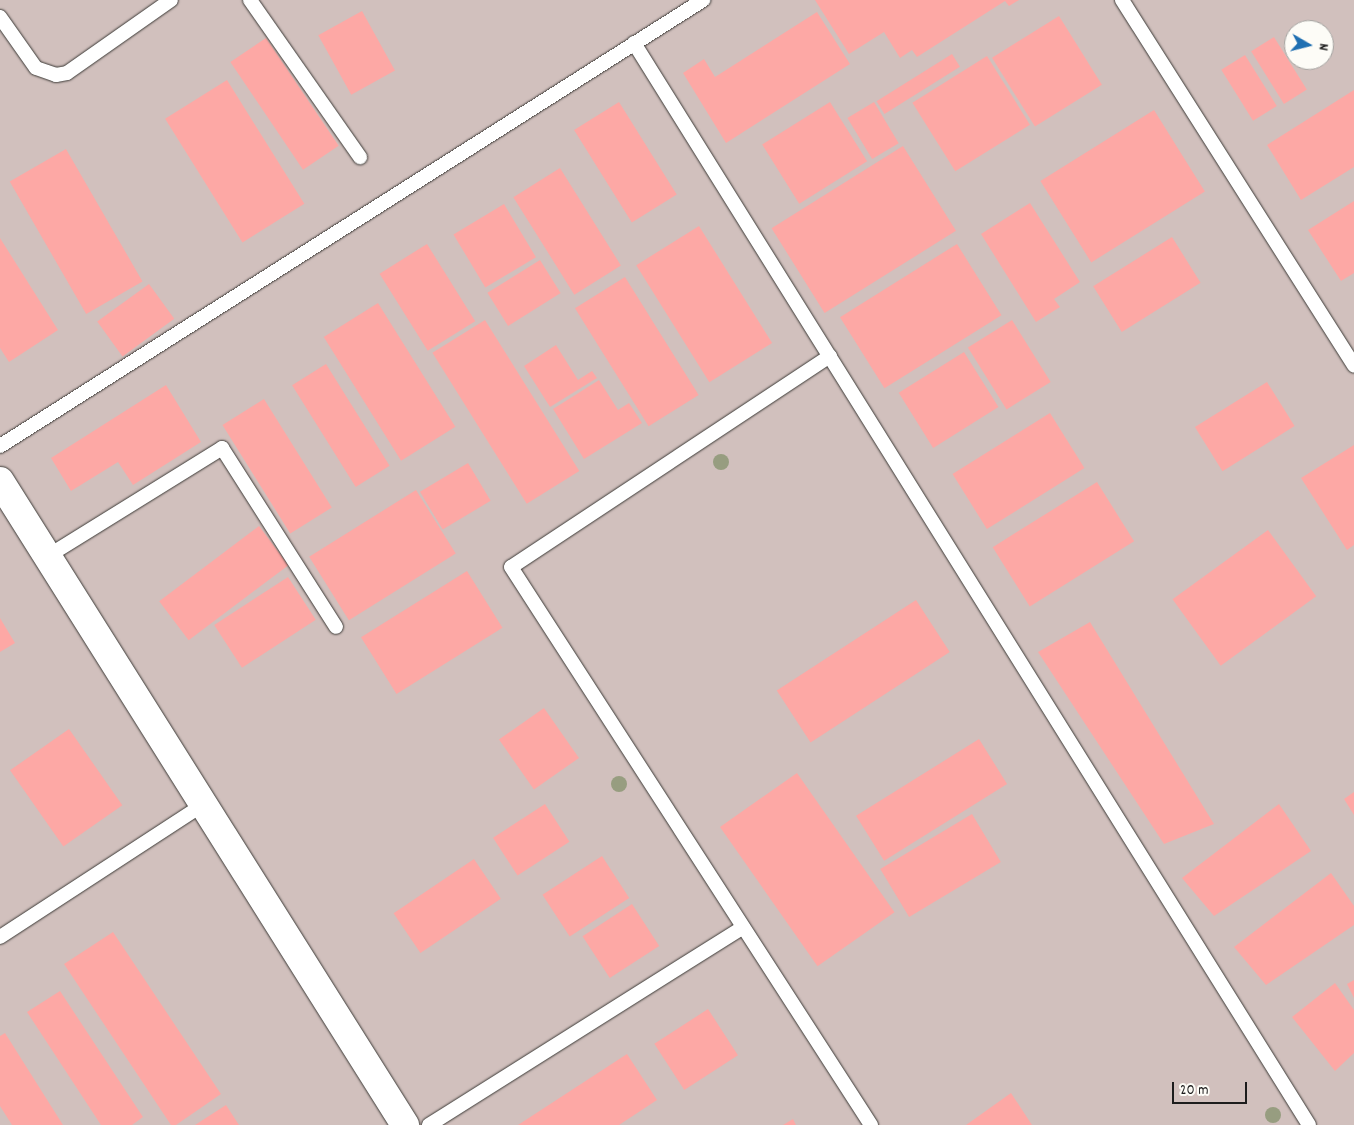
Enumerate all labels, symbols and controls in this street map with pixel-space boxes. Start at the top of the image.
north arrow [1284,20,1334,70]
text: N [1312,42,1333,52]
scale bar [1174,1072,1249,1104]
text: 20 m [1180,1080,1208,1102]

